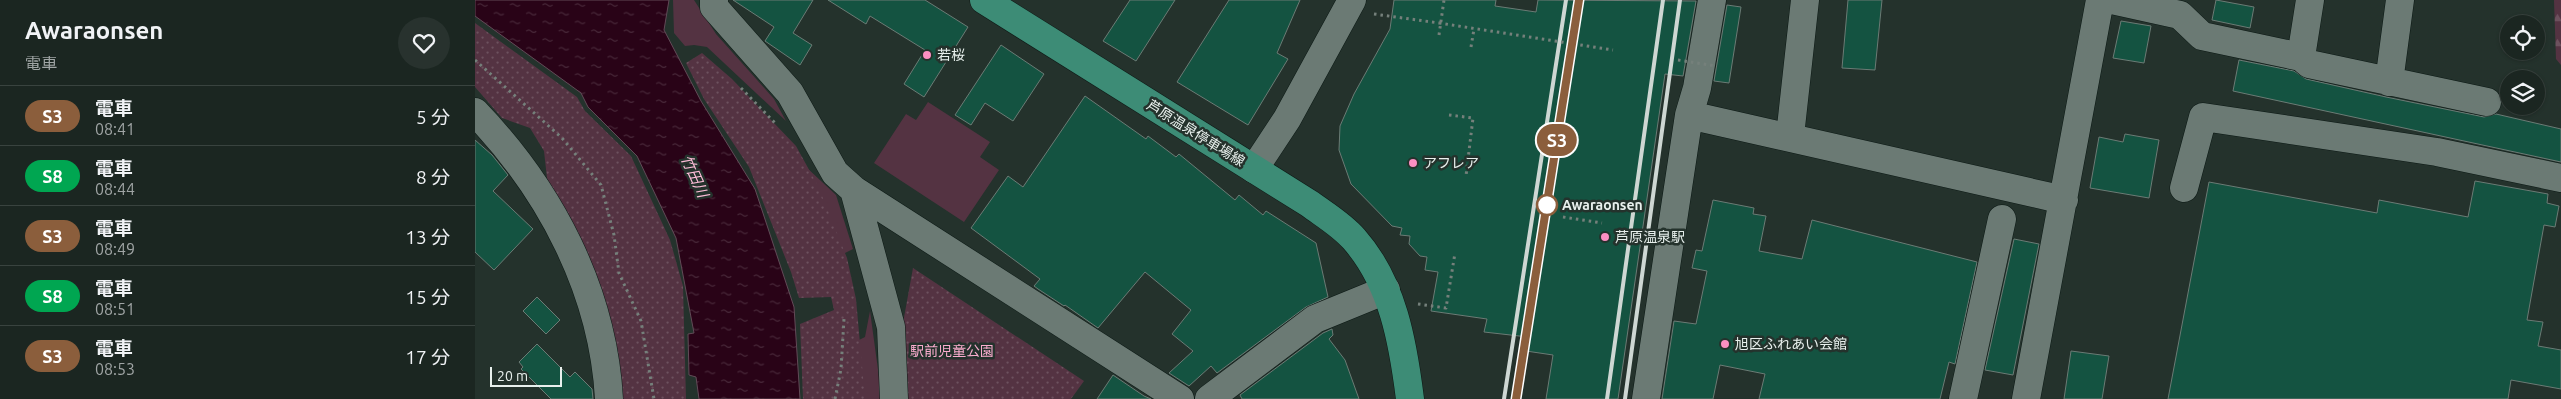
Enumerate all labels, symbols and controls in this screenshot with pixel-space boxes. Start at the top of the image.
map controls [2500,15,2545,115]
button: locate [2500,15,2545,60]
text: Awaraonsen [25,17,163,44]
button: heart [398,17,450,69]
place label: 若桜 [937,47,965,63]
marker: 若桜 [921,49,933,61]
text: 電車 [25,54,57,72]
button: layers [2500,70,2545,115]
text: 電車 [95,97,133,119]
street label: 芦原温泉停車場線 [1144,97,1248,169]
text: S3 [42,106,63,126]
text: 5 分 [416,106,450,128]
text: 08:41 [95,120,135,138]
line badge: S3 [1535,124,1579,156]
text: S3 [1547,130,1567,150]
water label: 竹田川 [678,152,713,202]
place label: アフレア [1423,155,1479,171]
text: 電車 [95,157,133,179]
marker: アフレア [1407,157,1419,169]
text: S8 [42,166,63,186]
text: 8 分 [416,166,450,188]
text: 08:44 [95,180,135,198]
marker: Awaraonsen [1536,194,1558,216]
place label: Awaraonsen [1562,197,1643,213]
text: 電車 [95,217,133,239]
text: S3 [42,226,63,246]
text: 13 分 [405,226,450,248]
place label: 芦原温泉駅 [1615,229,1685,245]
marker: 芦原温泉駅 [1599,231,1611,243]
text: 08:49 [95,240,135,258]
text: 電車 [95,277,133,299]
text: S8 [42,286,63,306]
text: 15 分 [405,286,450,308]
text: 08:51 [95,300,135,318]
place label: 旭区ふれあい会館 [1735,336,1847,352]
text: 電車 [95,337,133,359]
marker: 旭区ふれあい会館 [1719,338,1731,350]
park label: 駅前児童公園 [910,343,994,359]
text: S3 [42,346,63,366]
text: 17 分 [405,346,450,368]
text: 08:53 [95,360,135,378]
scale bar [490,364,563,387]
text: 20 m [497,368,528,384]

